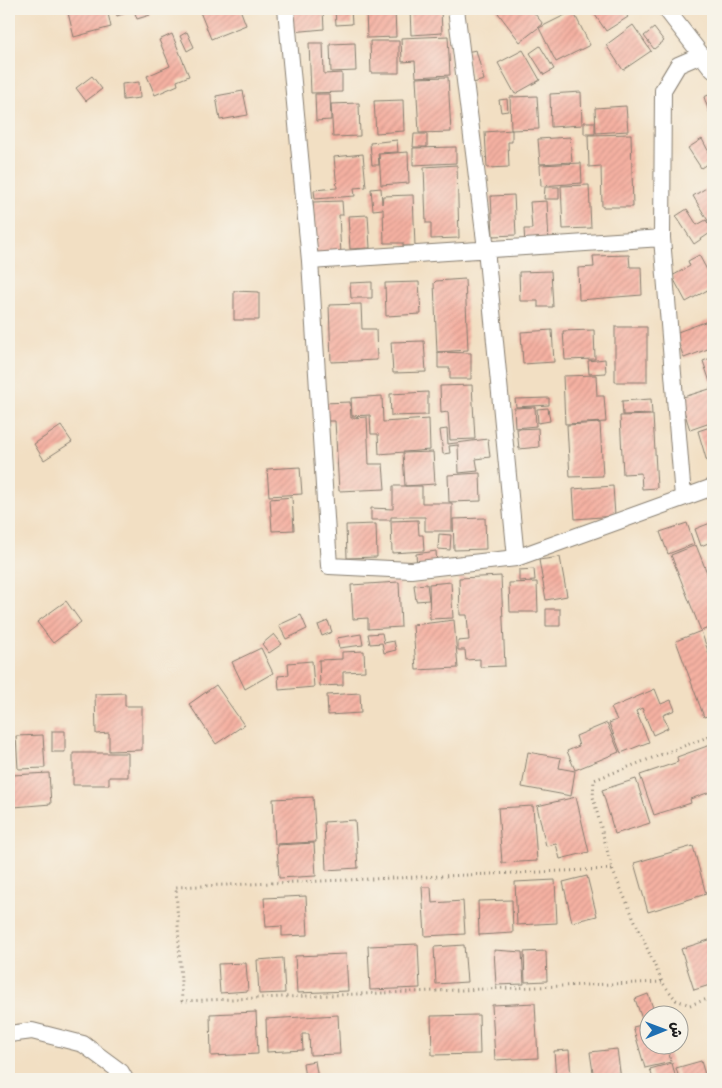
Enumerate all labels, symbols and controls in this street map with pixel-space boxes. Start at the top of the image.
north arrow [640,1006,690,1056]
text: ش [665,1022,686,1038]

